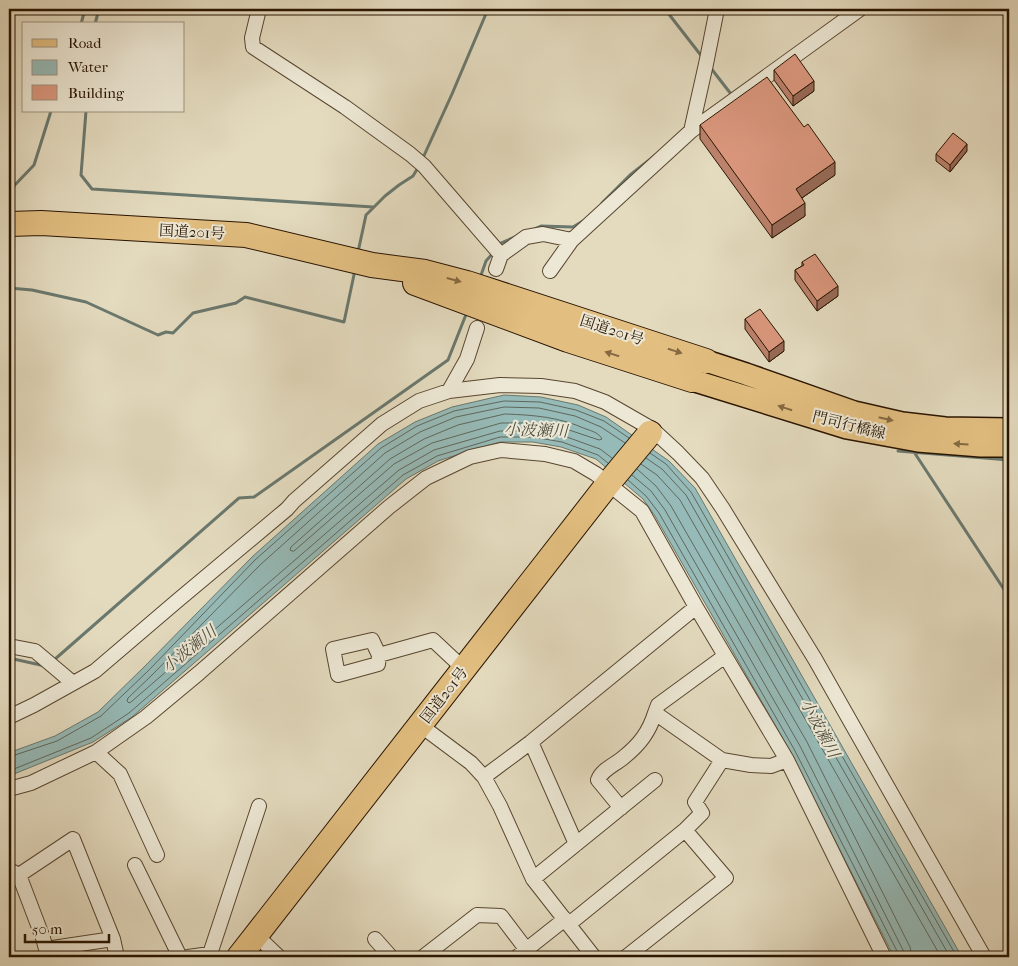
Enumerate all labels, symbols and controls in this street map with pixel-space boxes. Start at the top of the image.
legend [22,22,185,112]
text: Road [68,34,102,52]
text: Water [67,58,108,76]
text: Building [68,84,125,102]
street label: 国道201号 [158,221,226,243]
one-way arrow [446,276,462,284]
street label: 国道201号 [578,311,646,349]
one-way arrow [668,348,683,355]
one-way arrow [605,350,620,358]
one-way arrow [777,403,792,411]
street label: 門司行橋線 [810,407,888,443]
one-way arrow [878,416,893,424]
water label: 小波瀬川 [504,419,570,441]
one-way arrow [952,440,968,448]
water label: 小波瀬川 [158,620,221,677]
street label: 国道201号 [417,663,471,727]
water label: 小波瀬川 [797,695,844,762]
scale bar [25,911,109,943]
text: 50 m [32,920,63,938]

